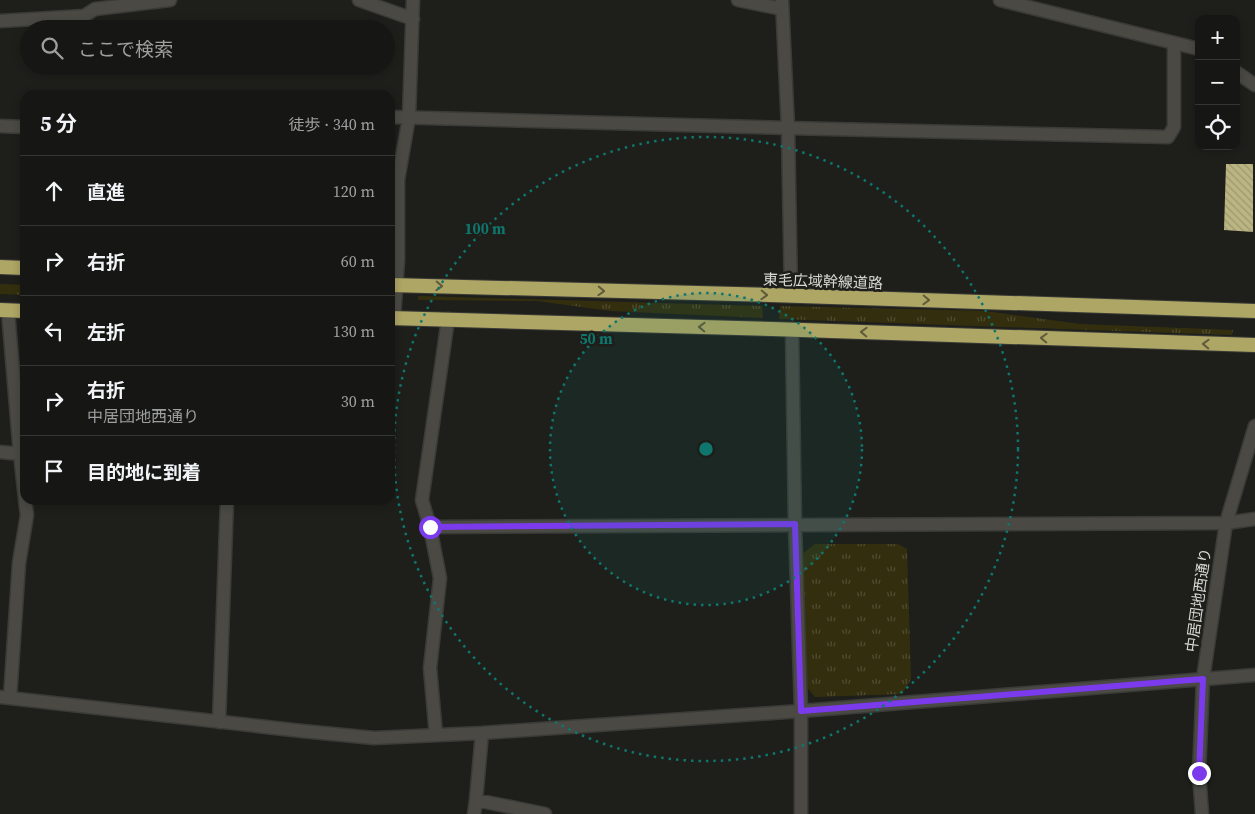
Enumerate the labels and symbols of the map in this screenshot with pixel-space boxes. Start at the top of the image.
text: 100 m [464,218,506,239]
street label: 東毛広域幹線道路 [763,268,883,294]
one-way arrow [435,281,443,292]
one-way arrow [597,285,605,296]
one-way arrow [760,290,768,300]
one-way arrow [922,295,930,306]
one-way arrow [697,322,705,332]
one-way arrow [860,327,868,338]
text: 50 m [579,328,613,349]
one-way arrow [1040,333,1048,343]
one-way arrow [1202,338,1210,349]
centre of rings [697,440,715,458]
route start [419,516,442,539]
street label: 中居団地西通り [1180,547,1216,653]
route end [1188,762,1211,785]

